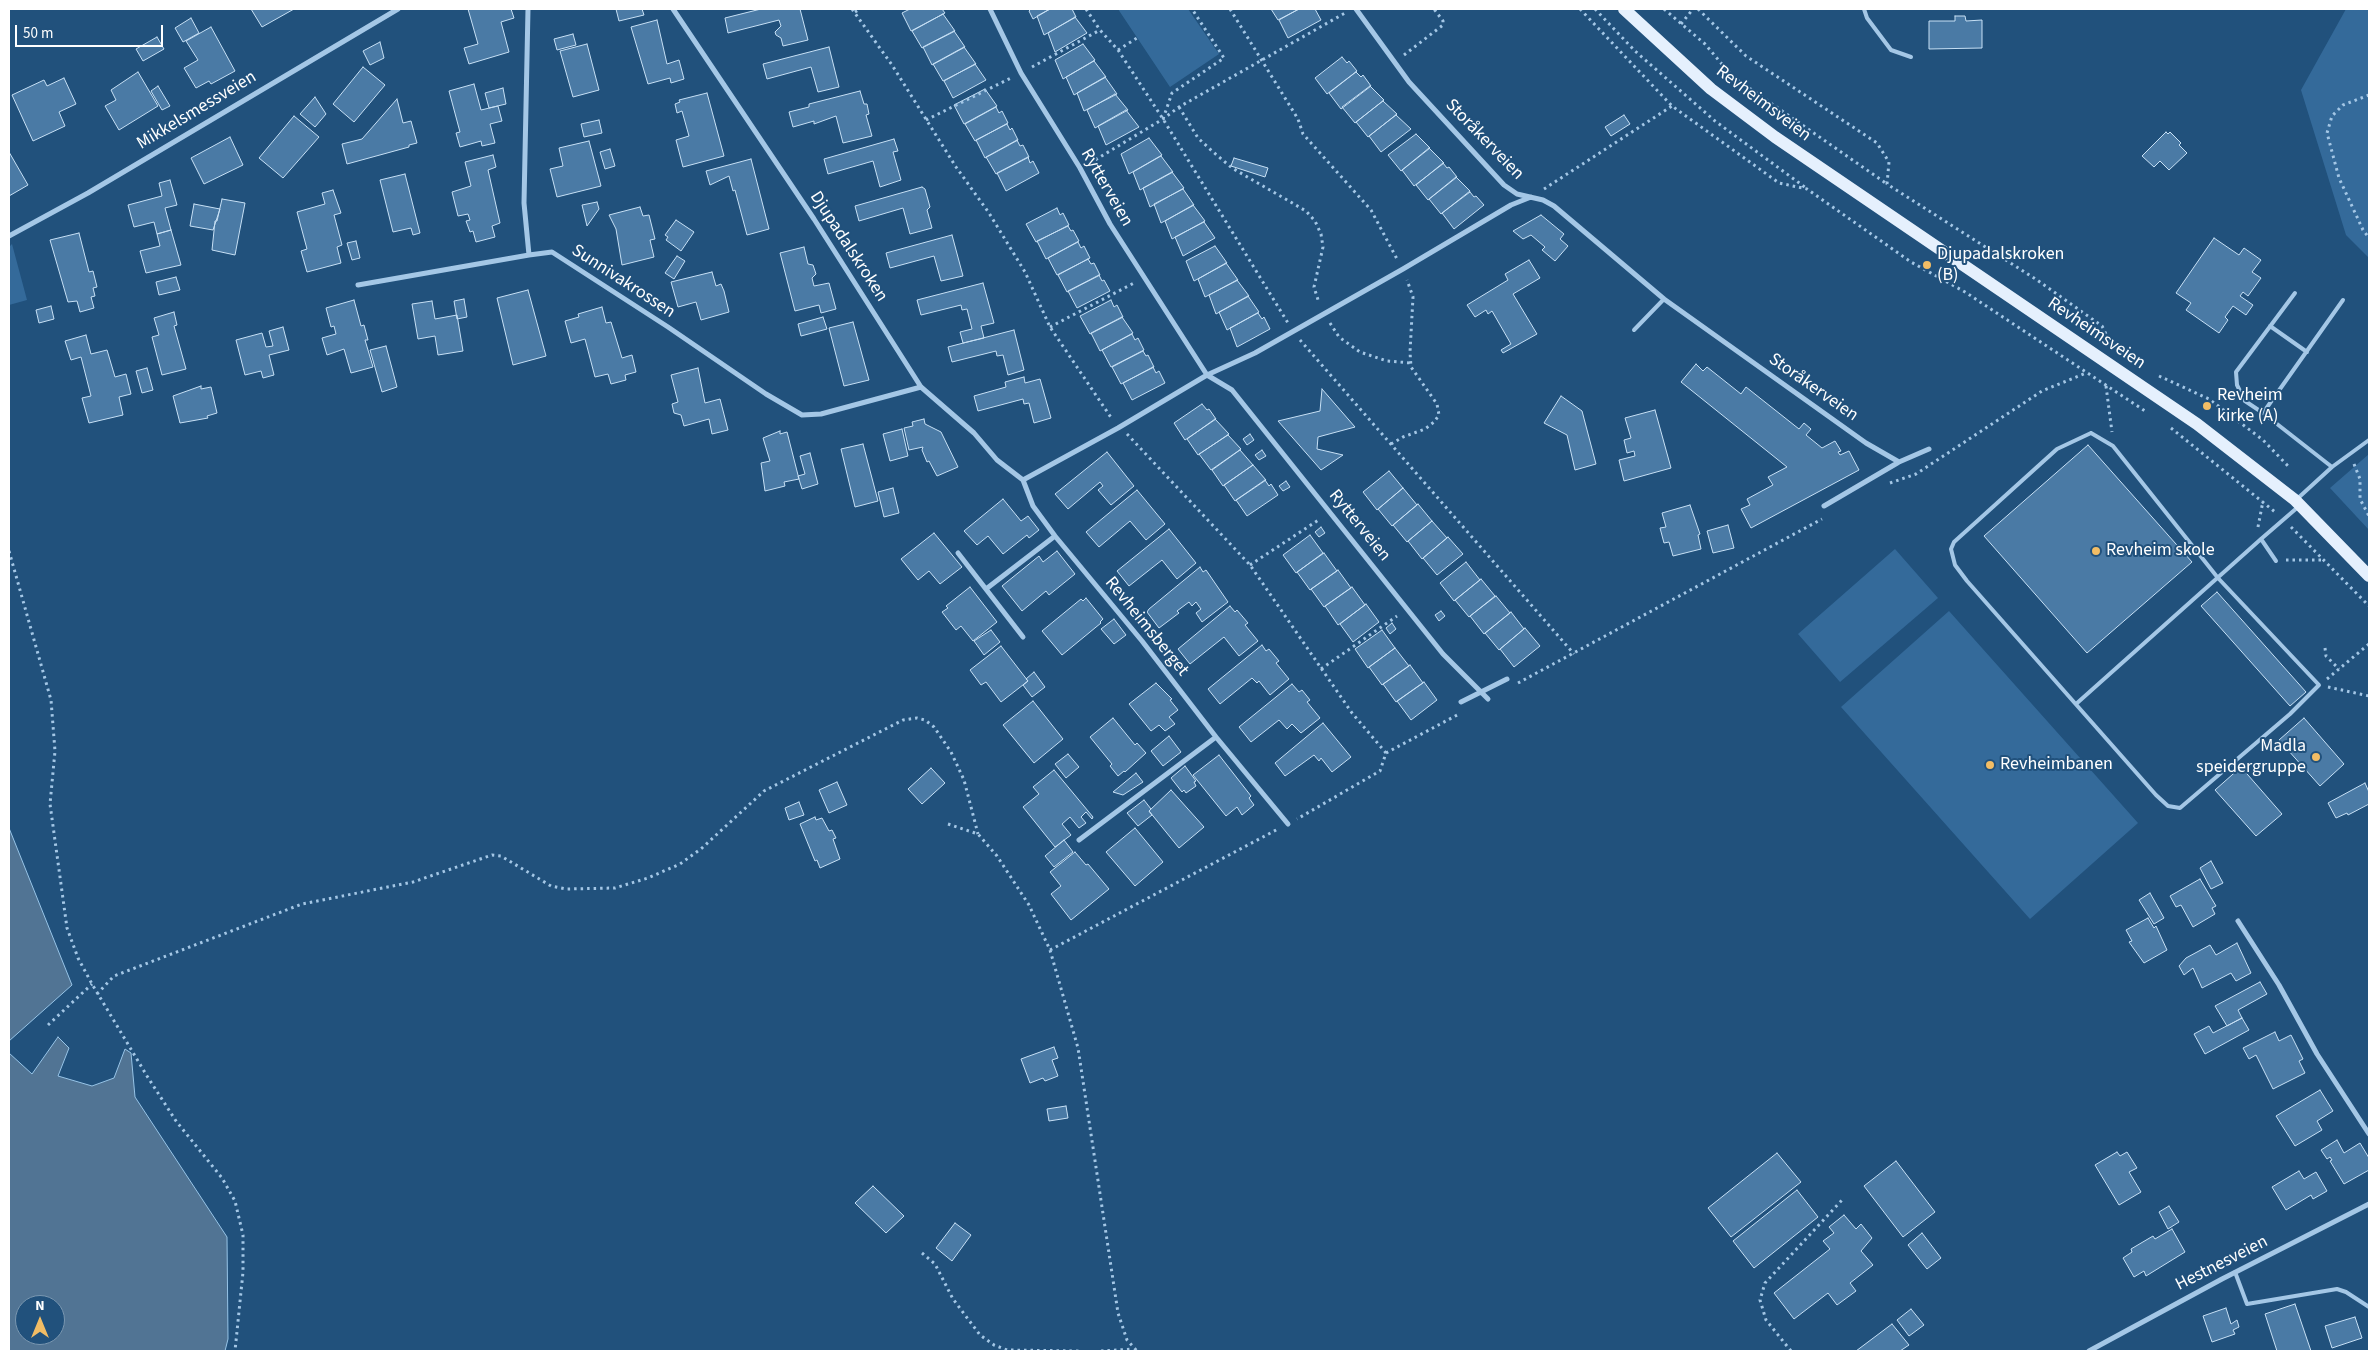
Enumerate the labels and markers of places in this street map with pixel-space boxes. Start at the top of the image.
place label: Djupadalskroken (B) [1937,244,2064,286]
marker: Djupadalskroken (B) [1921,259,1933,271]
place label: Revheim kirke (A) [2217,385,2283,428]
marker: Revheim kirke (A) [2201,400,2213,412]
place label: Revheim skole [2106,540,2215,562]
marker: Revheim skole [2090,545,2102,557]
place label: Madla speidergruppe [2196,736,2306,779]
marker: Madla speidergruppe [2310,751,2322,763]
place label: Revheimbanen [2000,754,2113,776]
marker: Revheimbanen [1984,759,1996,771]

